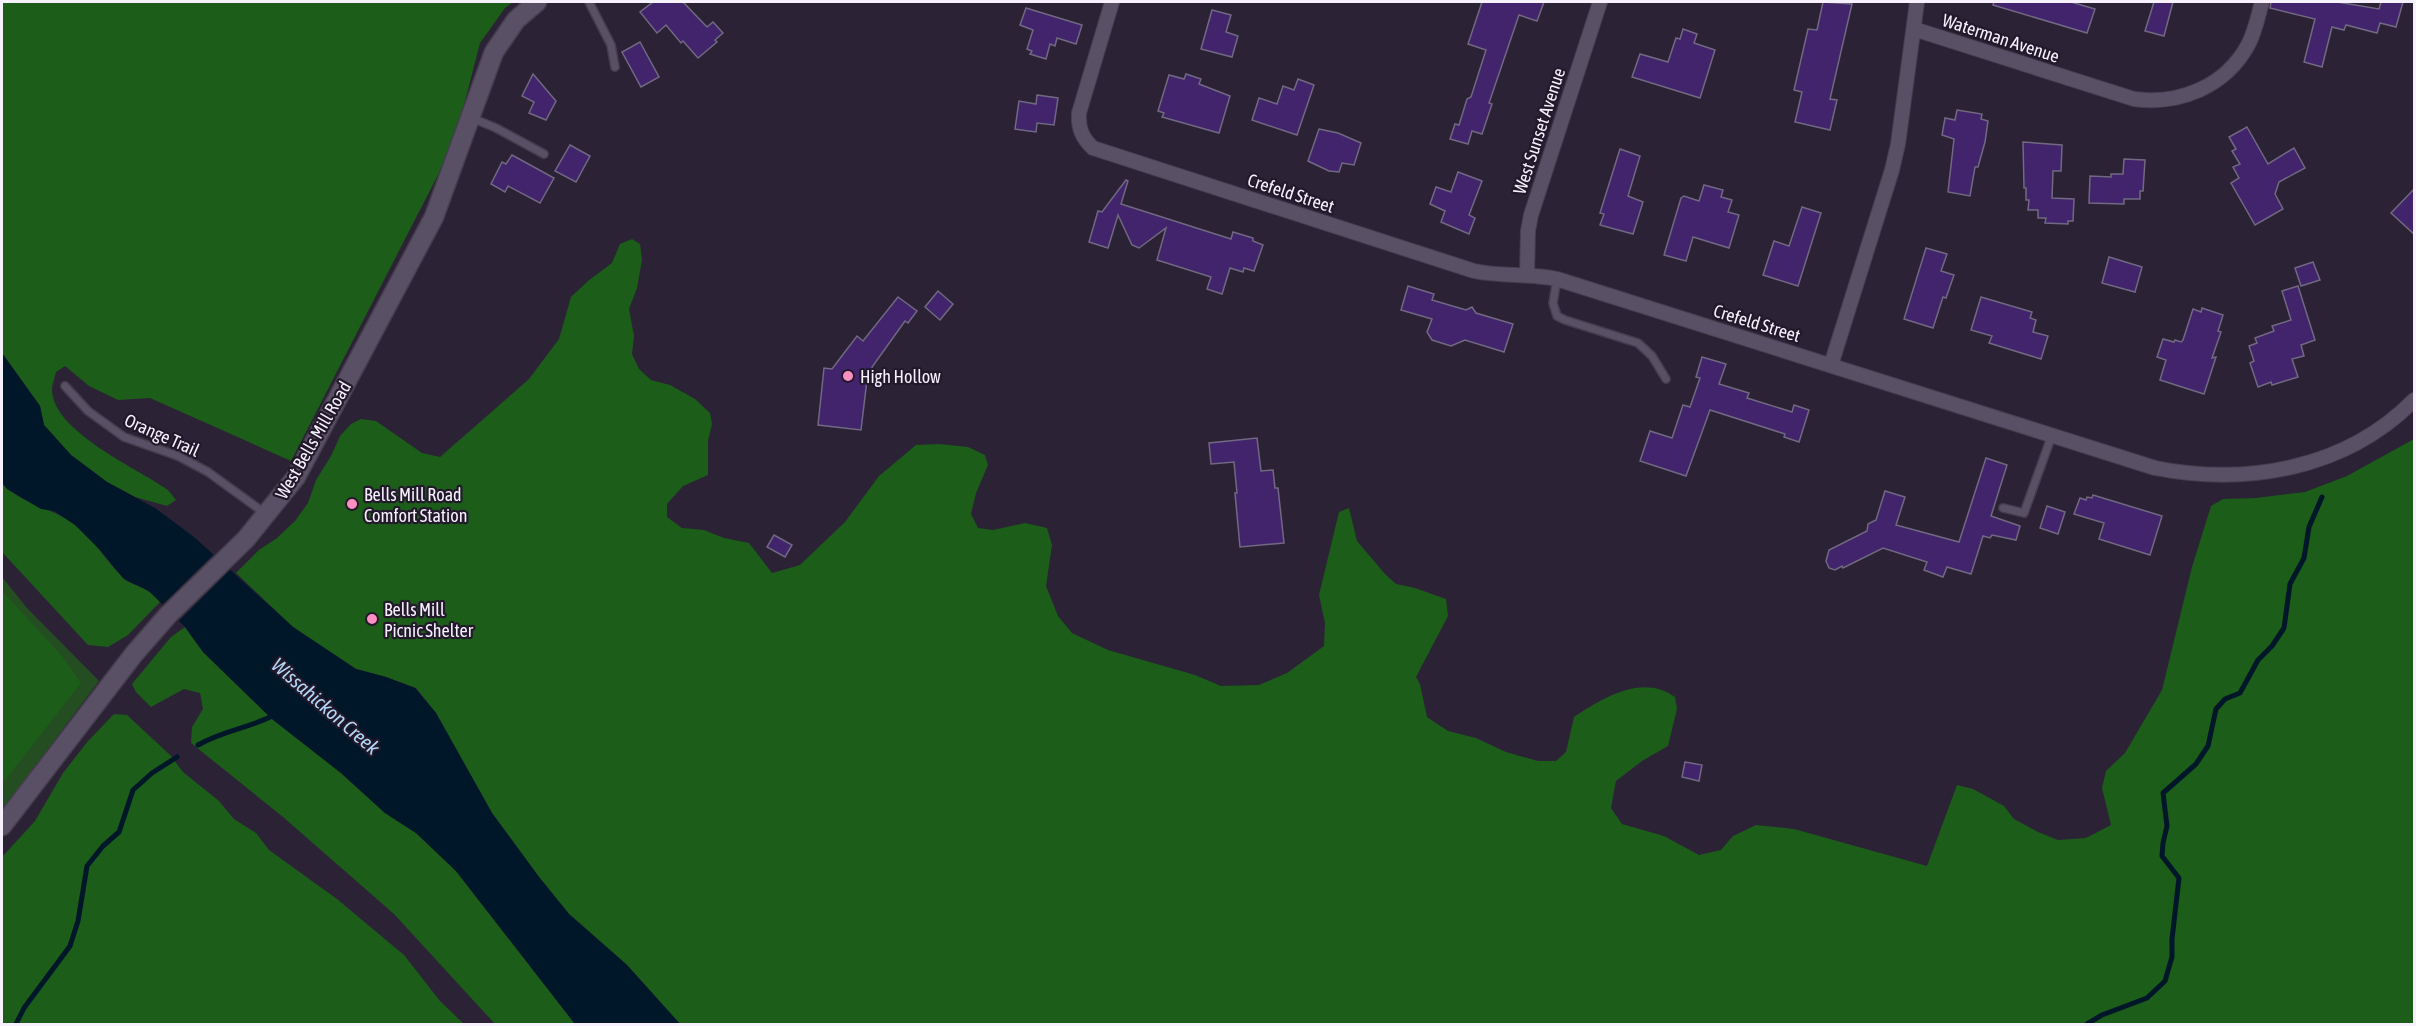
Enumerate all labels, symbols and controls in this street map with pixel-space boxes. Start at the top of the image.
street label: Waterman Avenue [1940,9,2062,67]
street label: West Sunset Avenue [1509,65,1569,197]
street label: Crefeld Street [1245,169,1337,217]
street label: Crefeld Street [1711,300,1803,346]
place label: High Hollow [860,366,941,387]
marker: High Hollow [841,369,855,383]
street label: West Bells Mill Road [271,377,355,503]
street label: Orange Trail [121,409,203,461]
place label: Bells Mill Road Comfort Station [364,484,467,526]
marker: Bells Mill Road Comfort Station [345,497,359,511]
place label: Bells Mill Picnic Shelter [384,599,474,641]
marker: Bells Mill Picnic Shelter [365,612,379,626]
water label: Wissahickon Creek [267,653,385,759]

